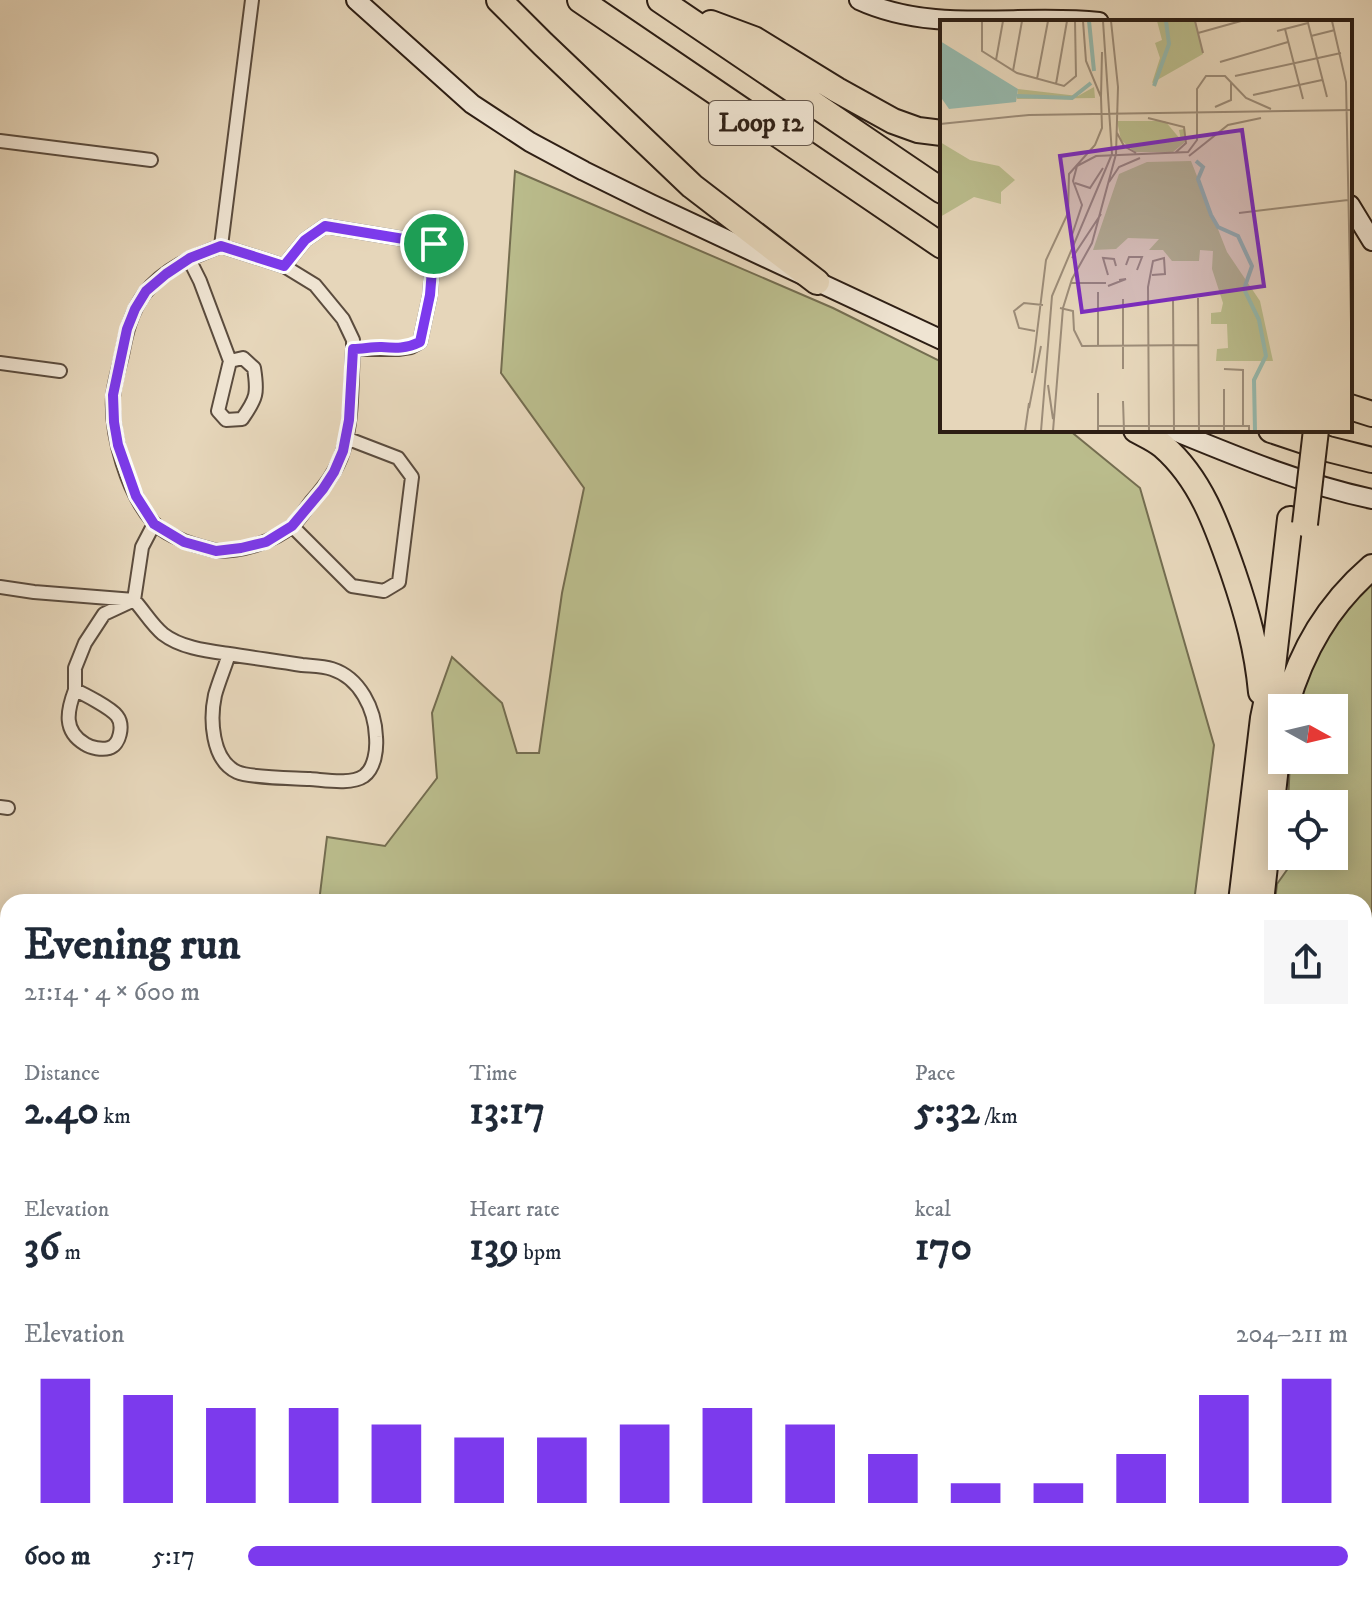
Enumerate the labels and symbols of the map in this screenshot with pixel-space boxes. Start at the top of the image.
inset map [940,20,1352,432]
road number: Loop 12 [709,101,813,145]
pin [400,210,468,278]
north arrow [1268,694,1348,774]

